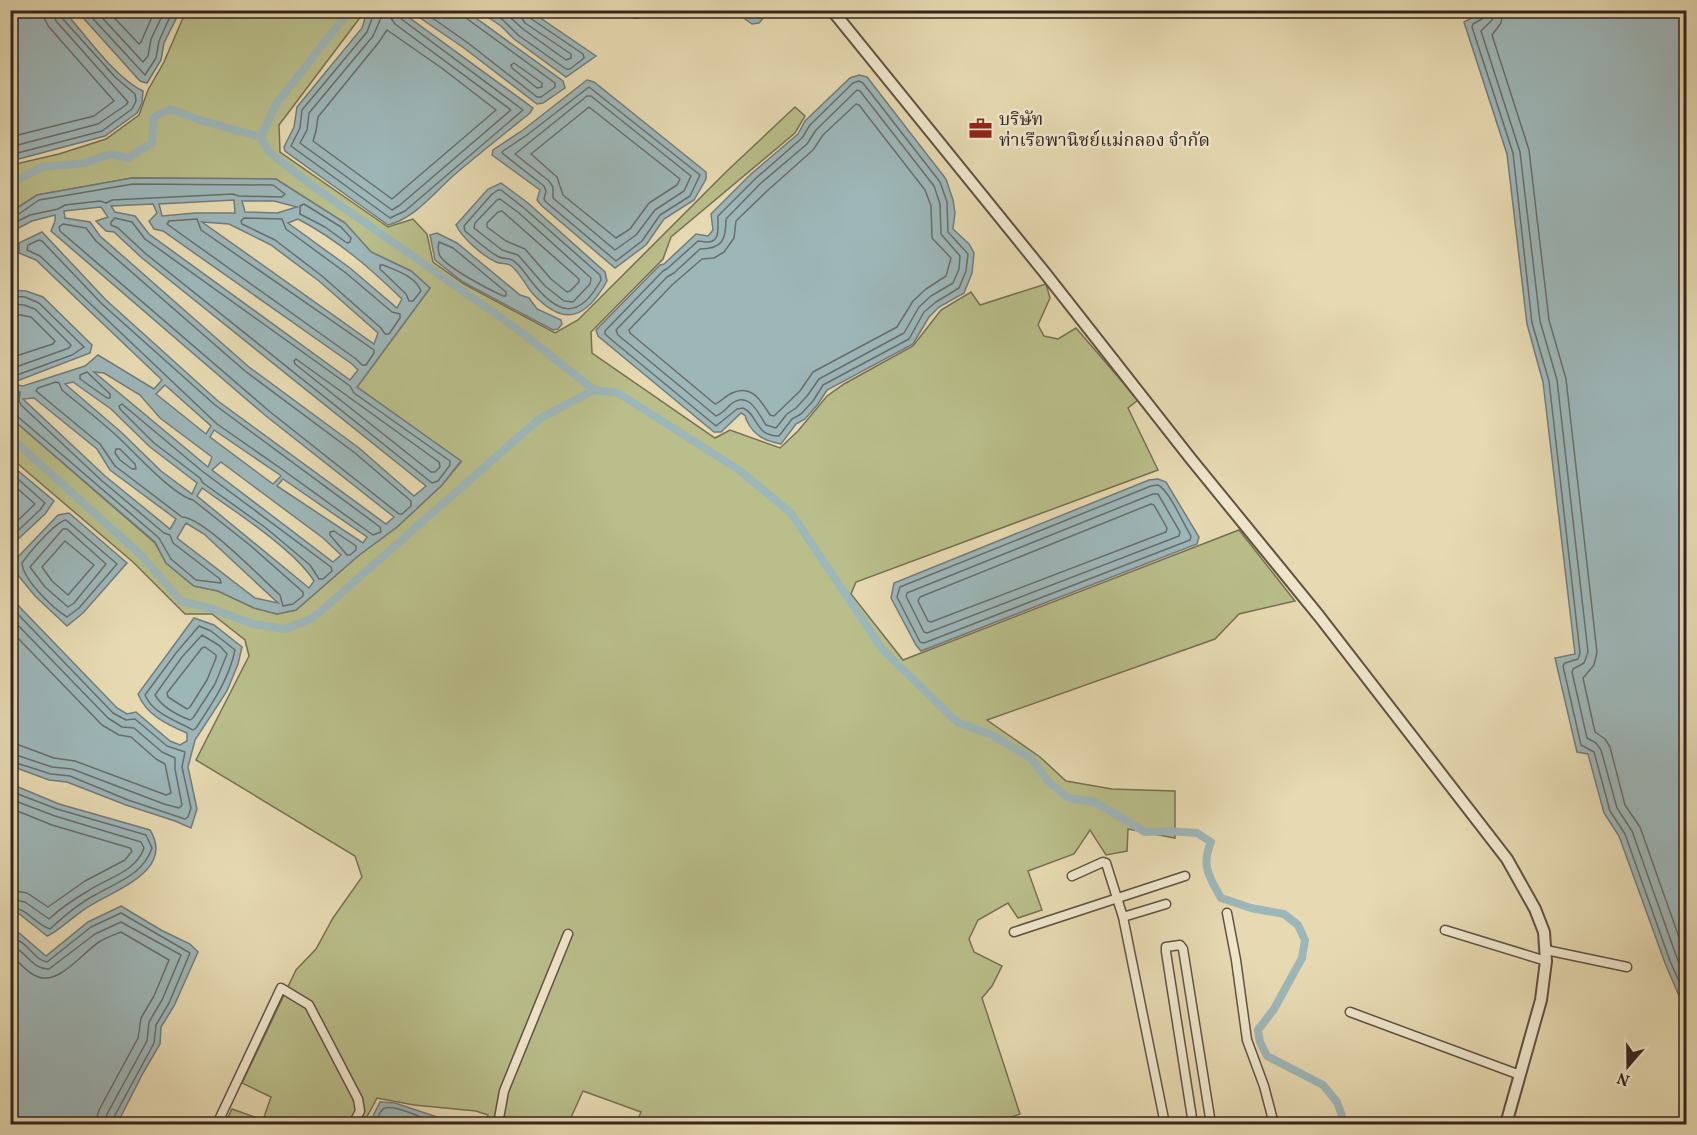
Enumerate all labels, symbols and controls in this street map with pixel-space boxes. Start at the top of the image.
place label: บริษัท ท่าเรือพานิชย์แม่กลอง จำกัด [999,108,1210,154]
office icon: บริษัท ท่าเรือพานิชย์แม่กลอง จำกัด [968,116,994,142]
north arrow [1598,1036,1658,1096]
text: N [1614,1066,1633,1091]

